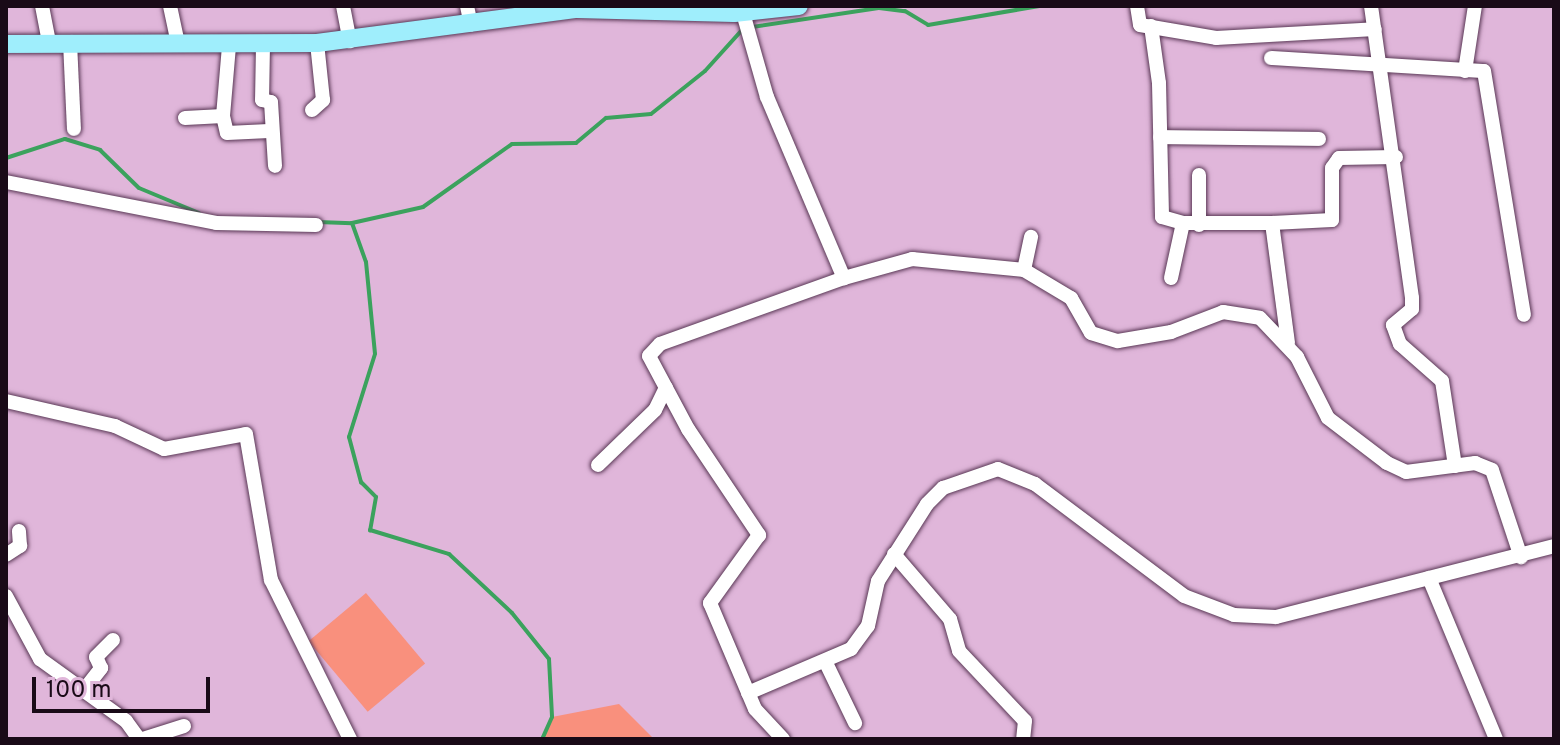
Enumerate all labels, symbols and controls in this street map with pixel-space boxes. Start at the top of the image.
scale bar [36,661,214,711]
text: 100 m [46,676,112,706]

